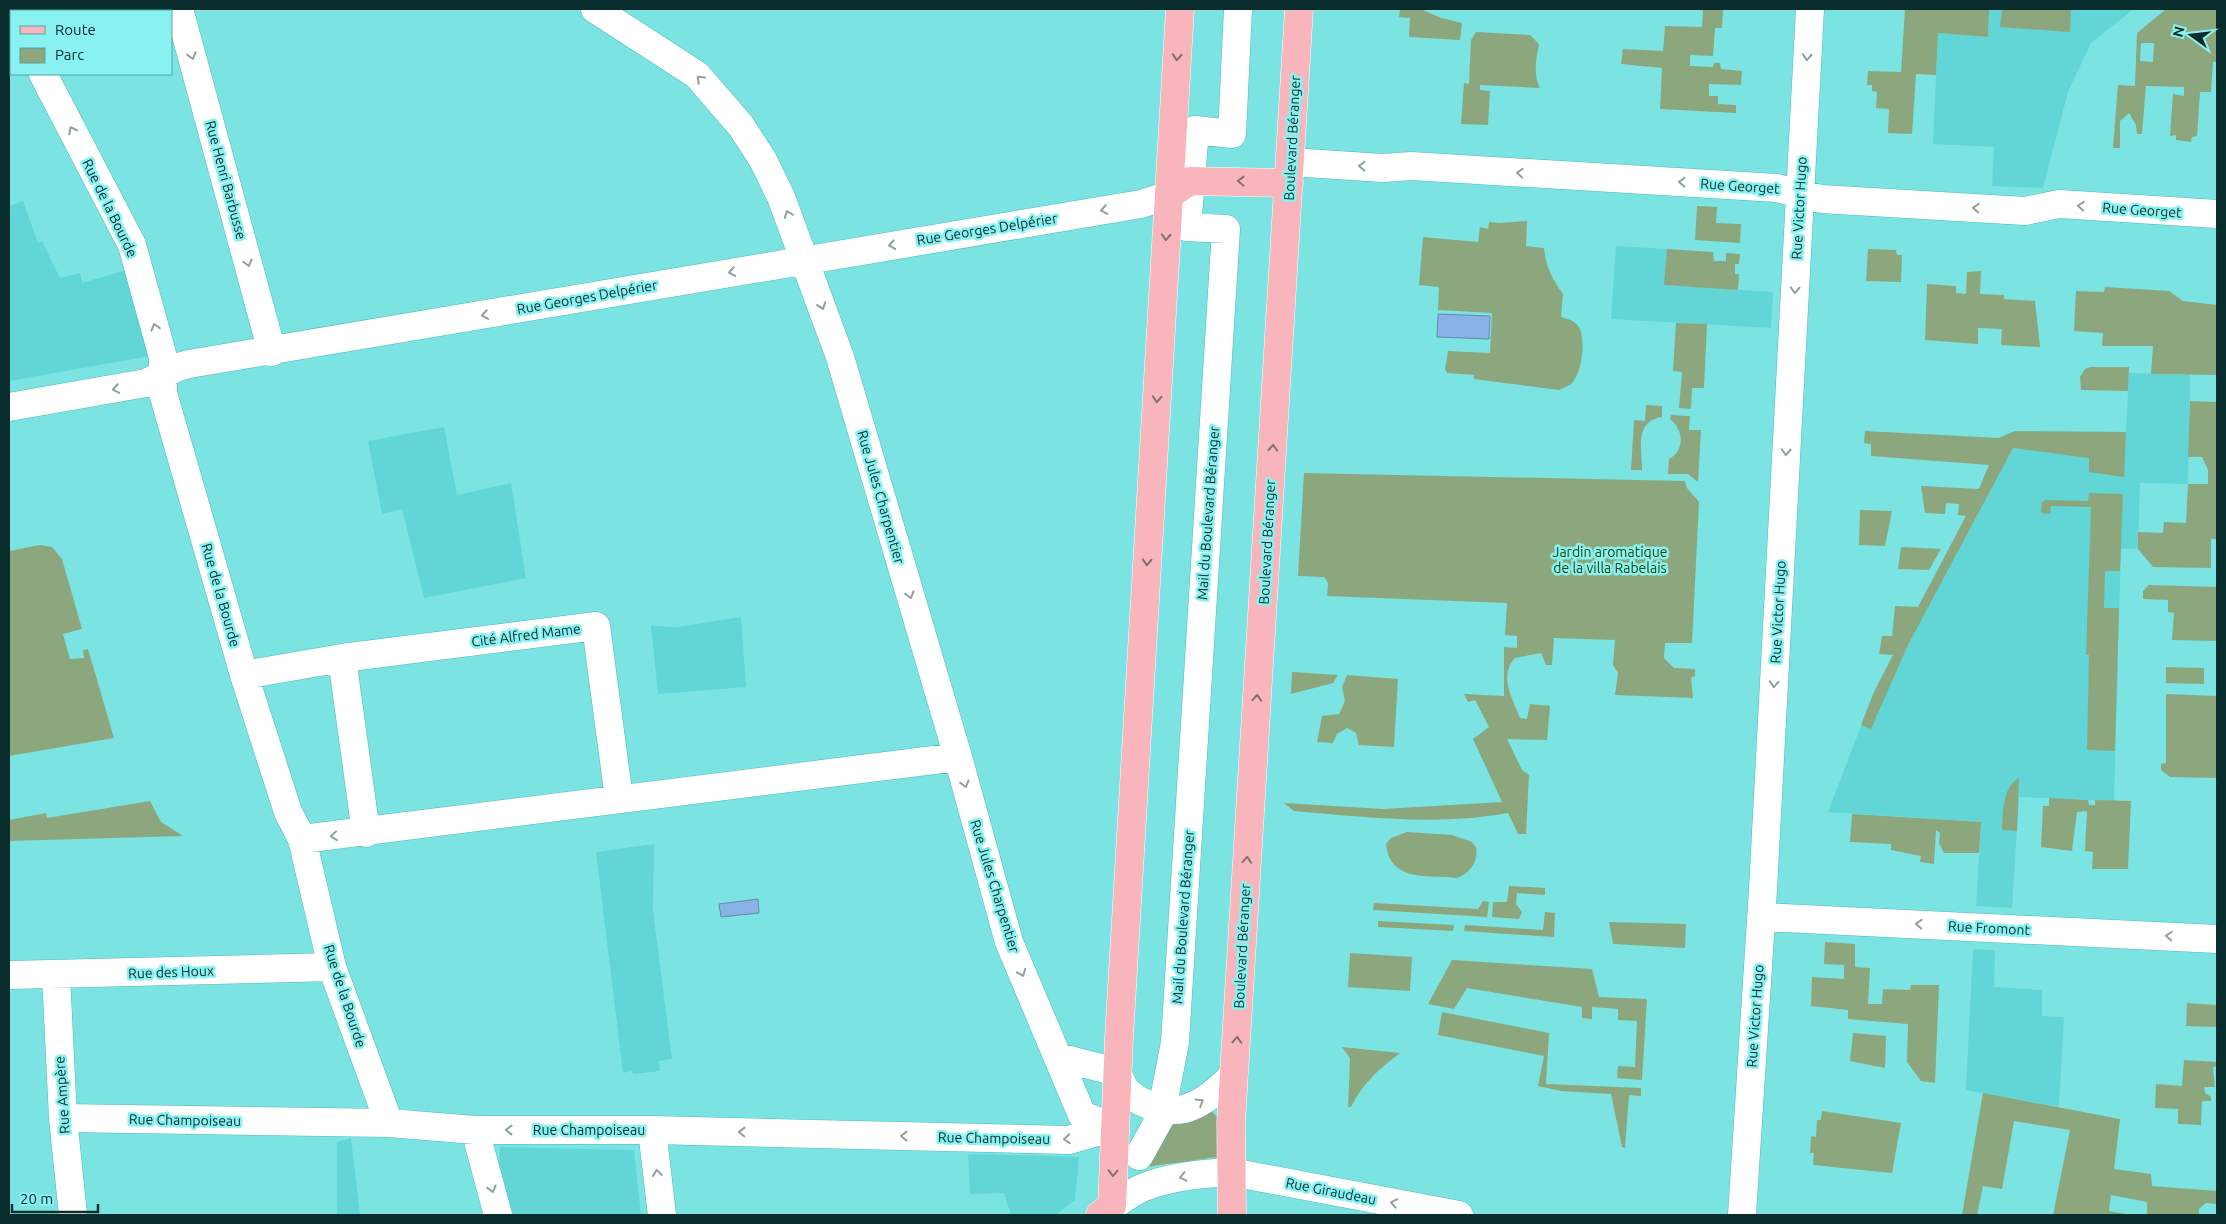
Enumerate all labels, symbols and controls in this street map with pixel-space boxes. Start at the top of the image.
legend [10,10,172,75]
north arrow [2166,10,2216,60]
text: Route [55,21,96,38]
text: N [2169,25,2188,39]
text: Parc [55,46,84,63]
one-way arrow [186,51,197,60]
one-way arrow [1171,54,1182,62]
one-way arrow [1802,54,1813,62]
street label: Boulevard Béranger [1281,74,1303,201]
one-way arrow [697,76,706,85]
street label: Rue Henri Barbusse [202,119,250,241]
one-way arrow [68,126,78,135]
street label: Rue de la Bourde [79,156,141,260]
street label: Rue Victor Hugo [1788,156,1810,260]
one-way arrow [1358,161,1366,172]
one-way arrow [1516,167,1524,178]
street label: Rue Georget [1700,175,1781,197]
one-way arrow [1236,176,1244,186]
one-way arrow [1678,177,1686,188]
street label: Rue Georget [2102,199,2183,221]
one-way arrow [2077,200,2085,211]
one-way arrow [1972,203,1980,214]
one-way arrow [1100,204,1108,215]
one-way arrow [784,210,794,219]
street label: Rue Georges Delpérier [916,210,1059,248]
one-way arrow [1161,233,1172,241]
one-way arrow [888,239,896,250]
one-way arrow [243,259,253,267]
one-way arrow [727,267,736,277]
street label: Rue Georges Delpérier [516,277,659,317]
one-way arrow [1789,286,1800,294]
one-way arrow [816,301,826,309]
one-way arrow [481,309,490,319]
one-way arrow [150,324,160,332]
one-way arrow [111,383,120,393]
one-way arrow [1151,396,1162,404]
street label: Mail du Boulevard Béranger [1194,425,1222,601]
street label: Rue Jules Charpentier [854,428,908,566]
one-way arrow [1267,444,1278,452]
one-way arrow [1781,448,1792,456]
street label: Boulevard Béranger [1256,478,1278,605]
street label: Rue de la Bourde [199,541,243,649]
park label: Jardin aromatique de la villa Rabelais [1553,544,1667,576]
one-way arrow [1142,558,1153,566]
street label: Rue Victor Hugo [1767,560,1789,664]
one-way arrow [905,590,915,598]
street label: Cité Alfred Mame [470,620,582,650]
one-way arrow [1769,680,1780,688]
one-way arrow [1252,693,1263,701]
one-way arrow [959,780,970,789]
street label: Rue Jules Charpentier [967,818,1023,955]
street label: Mail du Boulevard Béranger [1169,829,1197,1005]
one-way arrow [330,830,338,841]
one-way arrow [1242,856,1253,864]
street label: Boulevard Béranger [1231,882,1253,1009]
street label: Rue Fromont [1948,918,2031,938]
one-way arrow [1915,919,1923,930]
one-way arrow [2164,931,2172,942]
street label: Rue de la Bourde [321,943,369,1049]
street label: Rue des Houx [128,963,214,981]
street label: Rue Victor Hugo [1743,964,1767,1068]
one-way arrow [1016,968,1026,977]
one-way arrow [1231,1035,1242,1043]
street label: Rue Ampère [51,1056,73,1134]
one-way arrow [1194,1098,1203,1108]
street label: Rue Champoiseau [129,1111,241,1129]
street label: Rue Champoiseau [533,1122,645,1138]
one-way arrow [505,1125,513,1135]
one-way arrow [738,1127,746,1137]
street label: Rue Champoiseau [938,1129,1050,1147]
one-way arrow [900,1131,908,1141]
one-way arrow [1062,1133,1070,1144]
one-way arrow [652,1168,662,1177]
one-way arrow [1108,1170,1118,1177]
one-way arrow [1178,1171,1187,1182]
street label: Rue Giraudeau [1284,1174,1378,1208]
scale bar [12,1182,99,1214]
one-way arrow [486,1185,496,1193]
text: 20 m [20,1190,53,1207]
one-way arrow [1390,1198,1399,1208]

